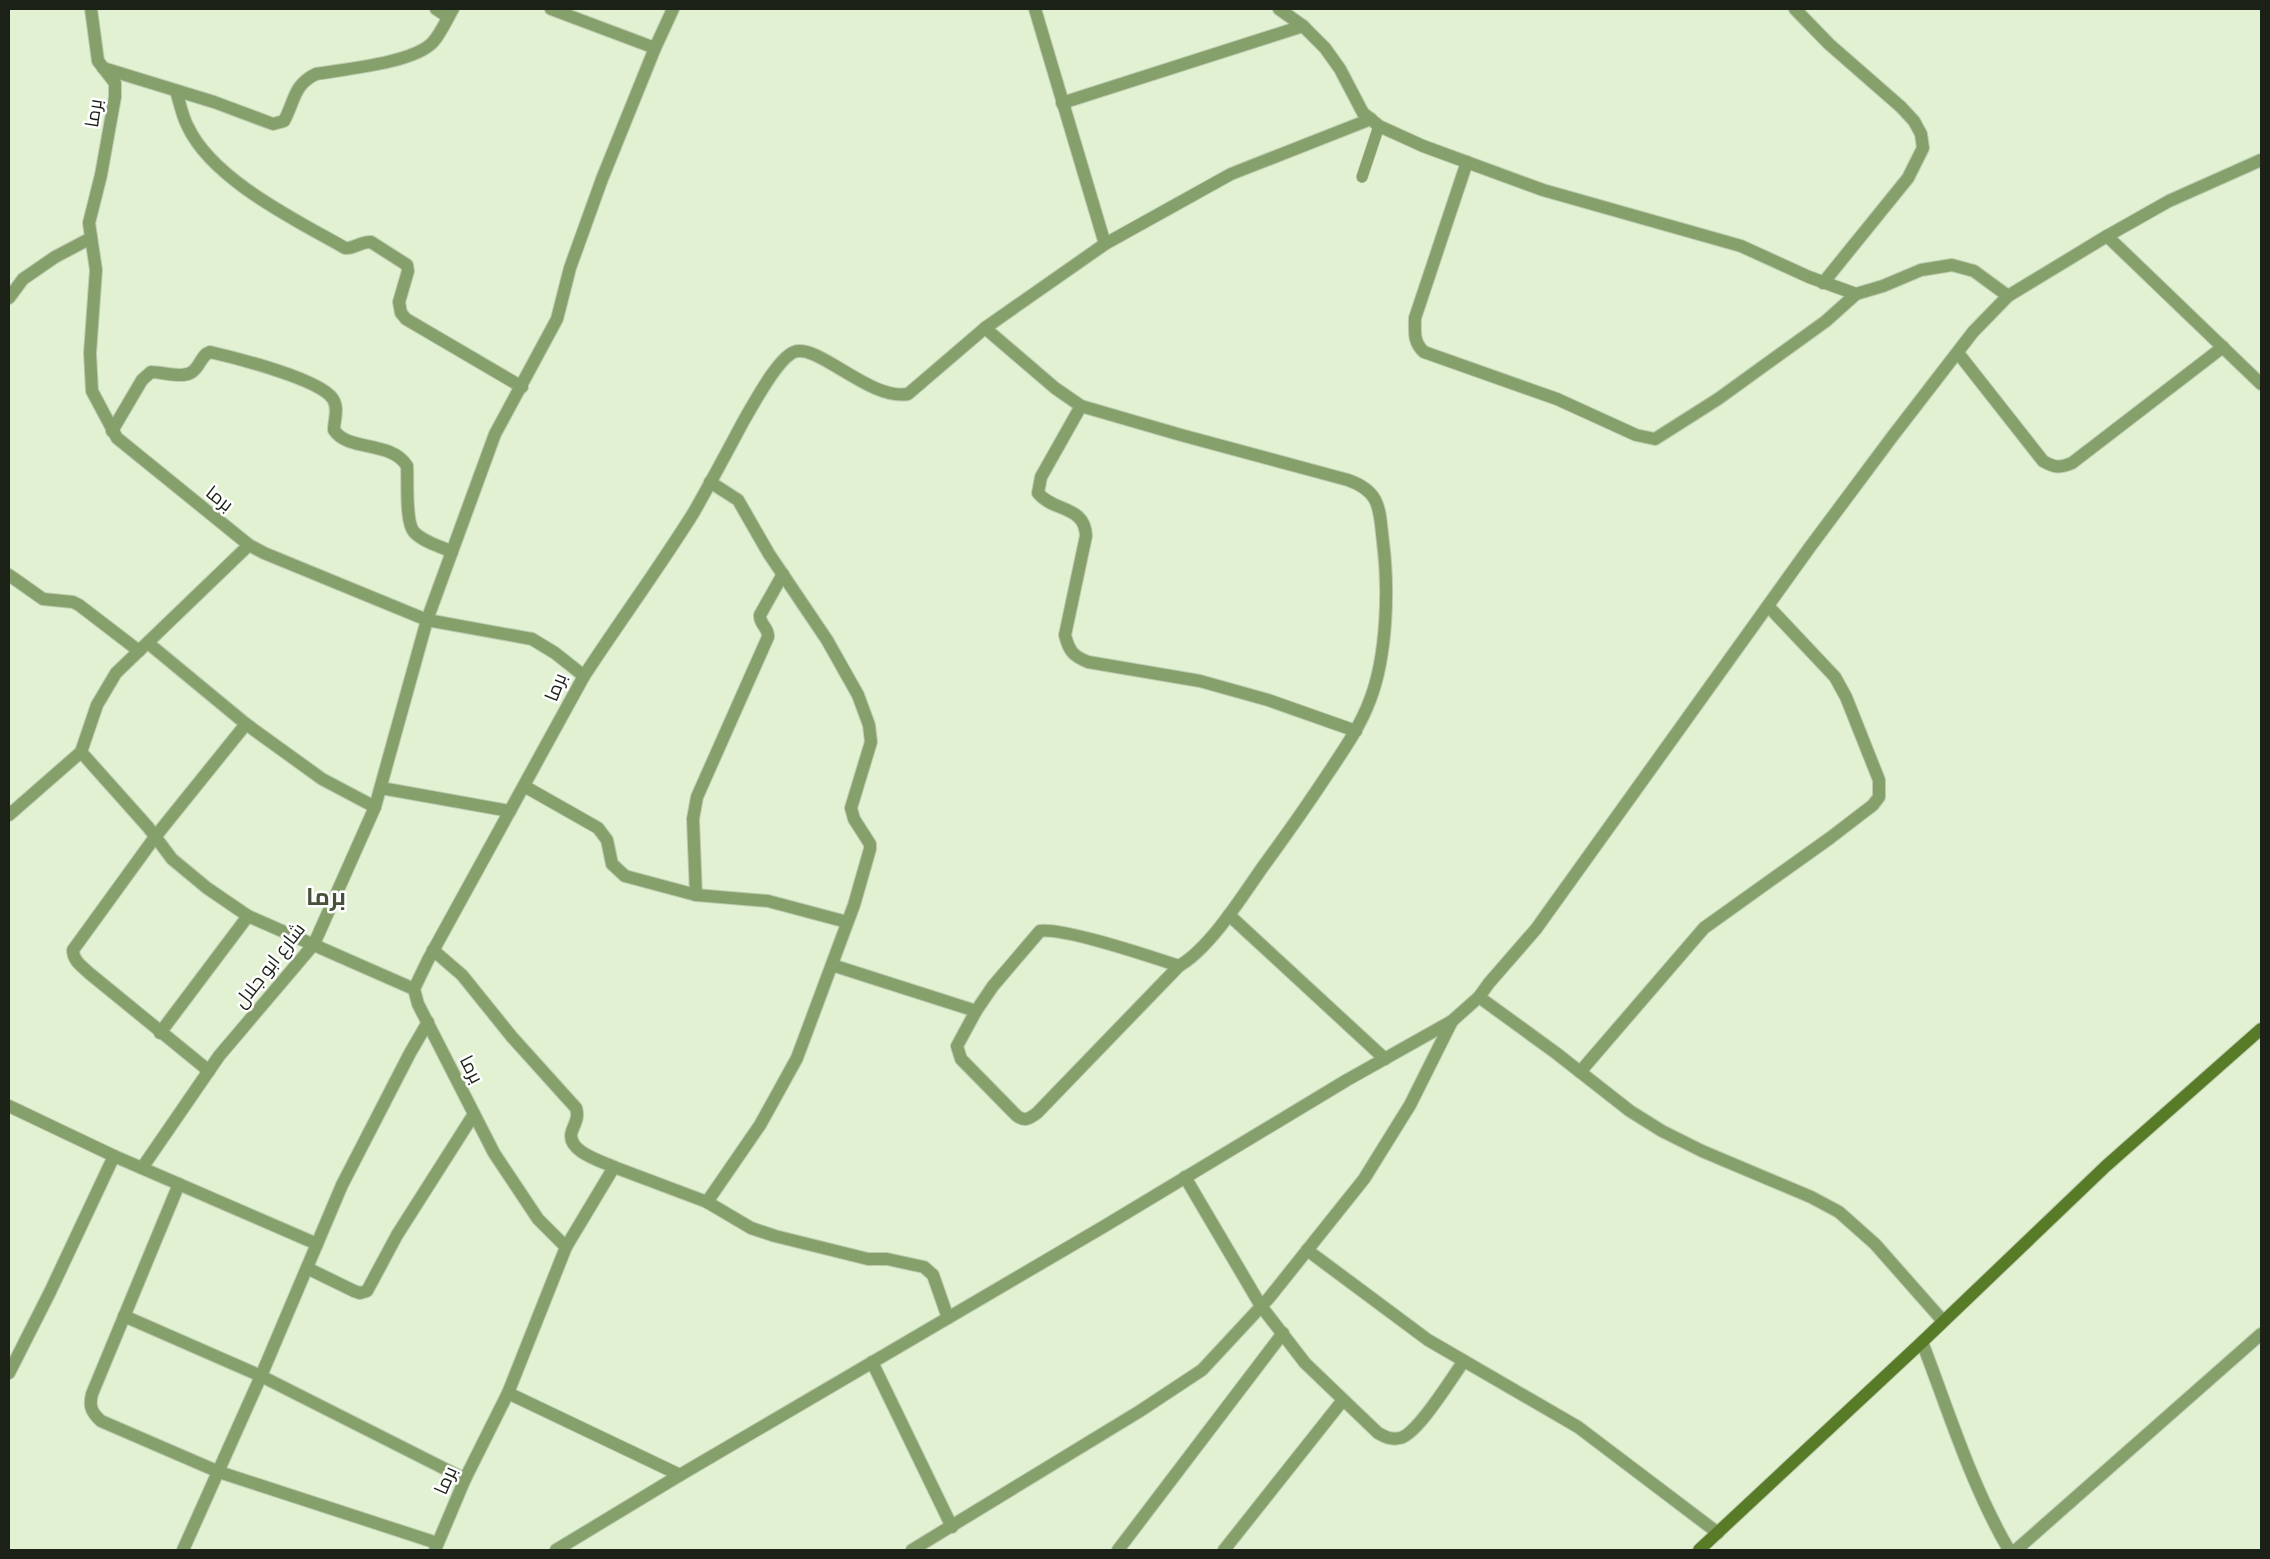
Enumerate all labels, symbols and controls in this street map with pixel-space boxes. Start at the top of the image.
street label: برما [76,97,109,129]
street label: برما [200,477,240,518]
street label: برما [536,668,573,705]
district label: برما [306,878,346,914]
street label: شارع ابو جلال [226,915,312,1014]
street label: برما [453,1049,492,1088]
street label: برما [425,1461,464,1499]

